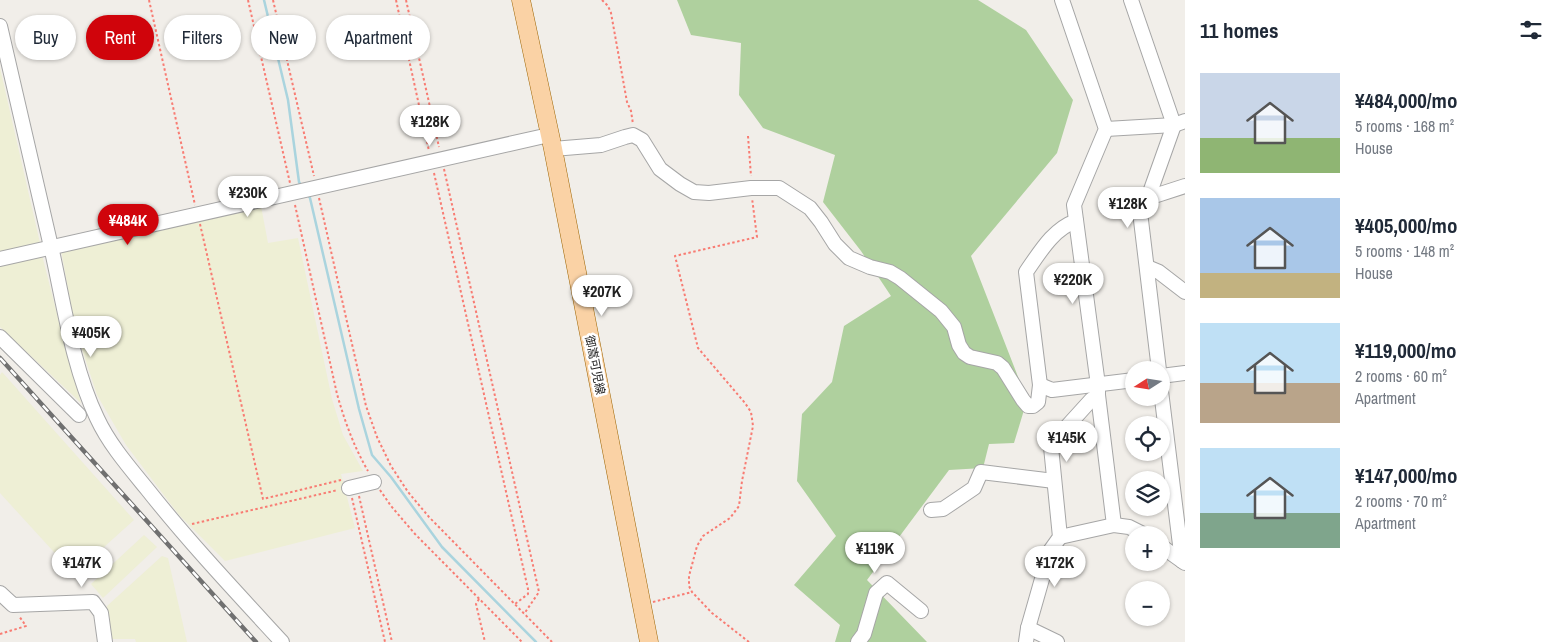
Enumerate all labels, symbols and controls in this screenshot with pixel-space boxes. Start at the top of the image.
chip: Buy [15,15,76,60]
chip: Rent [86,15,154,60]
chip: Filters [164,15,241,60]
chip: New [251,15,316,60]
chip: Apartment [326,15,430,60]
text: 11 homes [1200,16,1279,45]
icon: filters [1517,16,1545,44]
text: ¥484,000/mo [1355,86,1457,115]
icon: home [1240,93,1300,153]
pin: ¥128K [395,104,465,147]
text: ¥128K [411,110,449,132]
text: 5 rooms · 168 m² [1355,115,1454,137]
text: House [1355,137,1393,159]
pin: ¥230K [213,176,283,218]
text: ¥230K [229,181,267,203]
pin: ¥128K [1093,186,1163,229]
text: ¥128K [1109,192,1147,214]
pin: ¥484K [93,204,163,246]
text: ¥484K [109,209,147,231]
text: ¥405,000/mo [1355,211,1457,240]
icon: home [1240,218,1300,278]
text: 5 rooms · 148 m² [1355,240,1454,262]
pin: ¥220K [1038,262,1108,305]
text: House [1355,262,1393,284]
text: ¥220K [1054,268,1092,290]
pin: ¥207K [567,274,637,317]
text: ¥207K [583,280,621,302]
pin: ¥405K [56,316,126,358]
text: ¥405K [72,321,110,343]
street label: 御嵩可児線 [581,334,609,396]
text: ¥119,000/mo [1355,336,1457,365]
icon: home [1240,343,1300,403]
north arrow [1125,361,1170,406]
map controls [1125,361,1170,626]
text: 2 rooms · 60 m² [1355,365,1447,387]
text: Apartment [1355,387,1416,409]
button: locate [1125,416,1170,461]
pin: ¥145K [1032,420,1102,463]
text: ¥145K [1048,426,1086,448]
text: ¥147,000/mo [1355,461,1457,490]
icon: home [1240,468,1300,528]
button: layers [1125,471,1170,516]
text: 2 rooms · 70 m² [1355,490,1447,512]
text: Apartment [1355,512,1416,534]
button: + [1125,526,1170,571]
pin: ¥119K [840,532,910,574]
text: ¥119K [856,537,894,559]
pin: ¥147K [47,546,117,588]
pin: ¥172K [1020,546,1090,588]
text: ¥147K [63,551,101,573]
text: ¥172K [1036,551,1074,573]
button: − [1125,581,1170,626]

